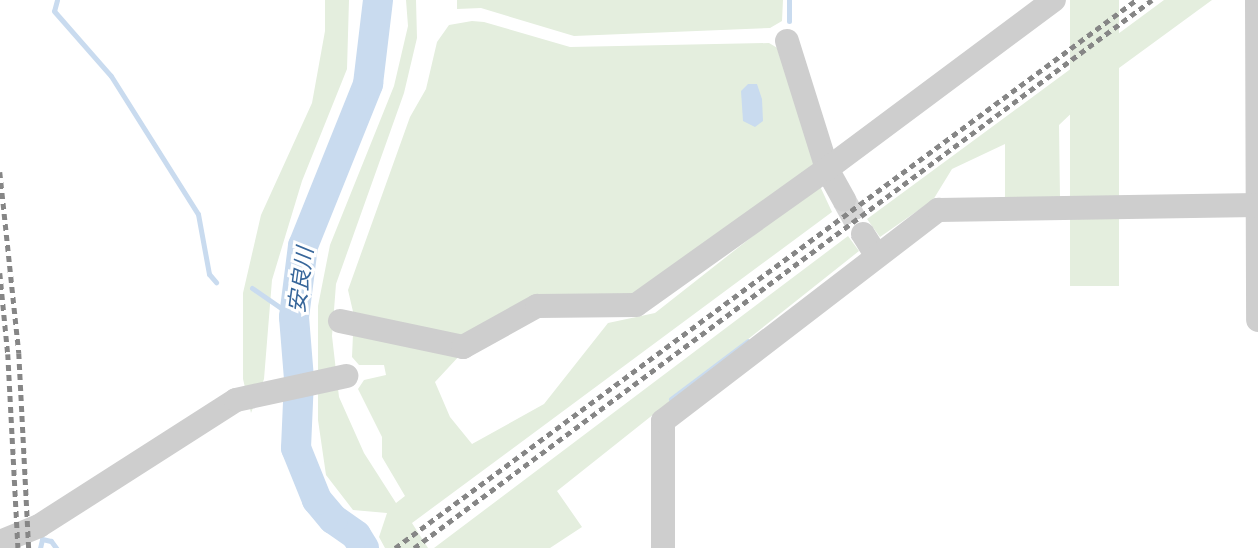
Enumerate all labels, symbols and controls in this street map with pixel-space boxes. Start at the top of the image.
water label: 安良川 [283,245,319,315]

